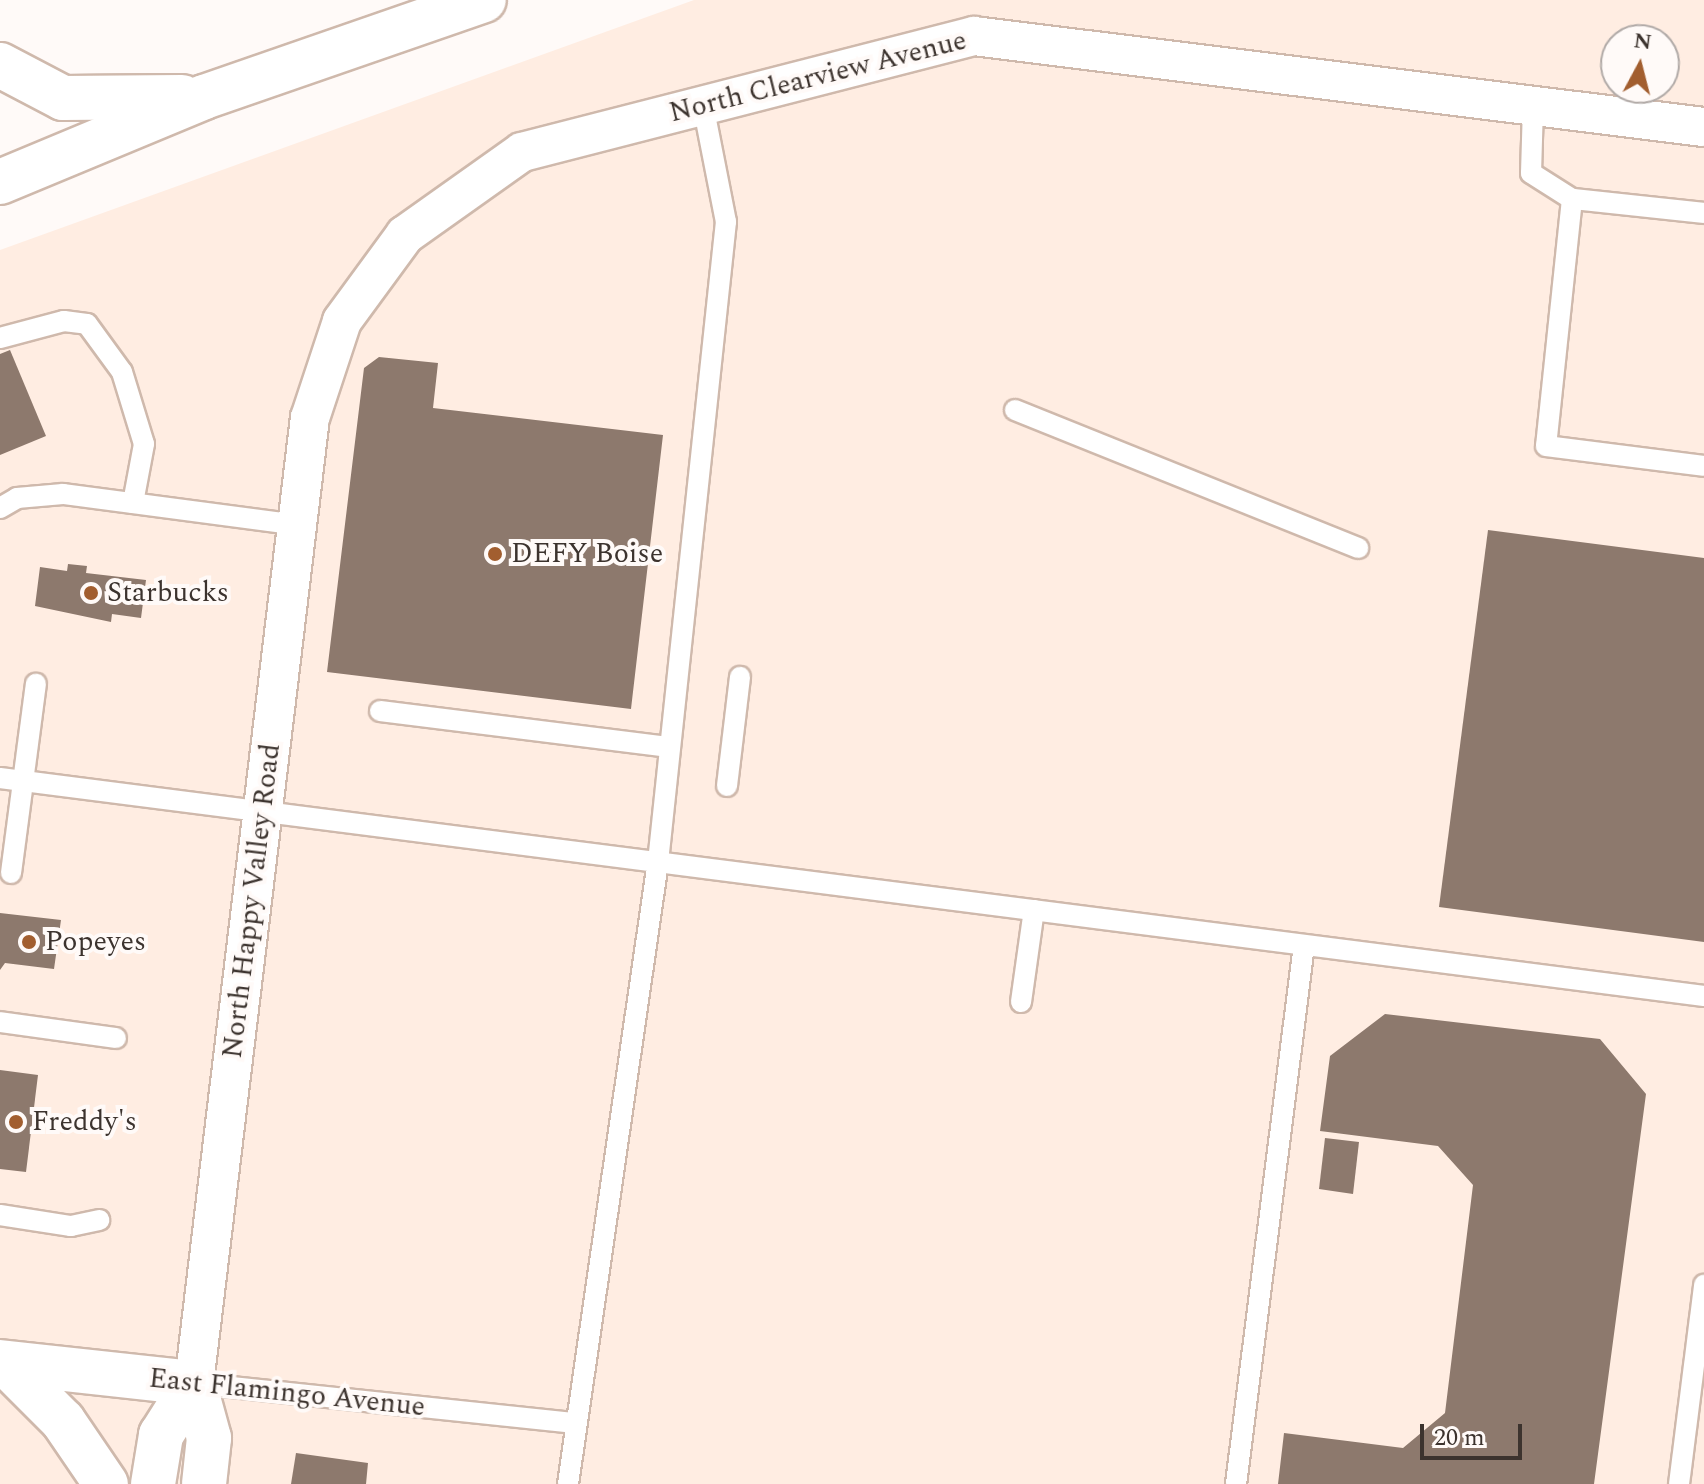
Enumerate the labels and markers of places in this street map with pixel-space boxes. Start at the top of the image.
place label: DEFY Boise [511,537,663,571]
marker: DEFY Boise [486,545,504,563]
place label: Starbucks [107,576,229,610]
marker: Starbucks [82,584,100,602]
place label: Popeyes [45,925,146,959]
marker: Popeyes [20,933,38,951]
place label: Freddy's [32,1105,137,1139]
marker: Freddy's [7,1113,25,1131]

